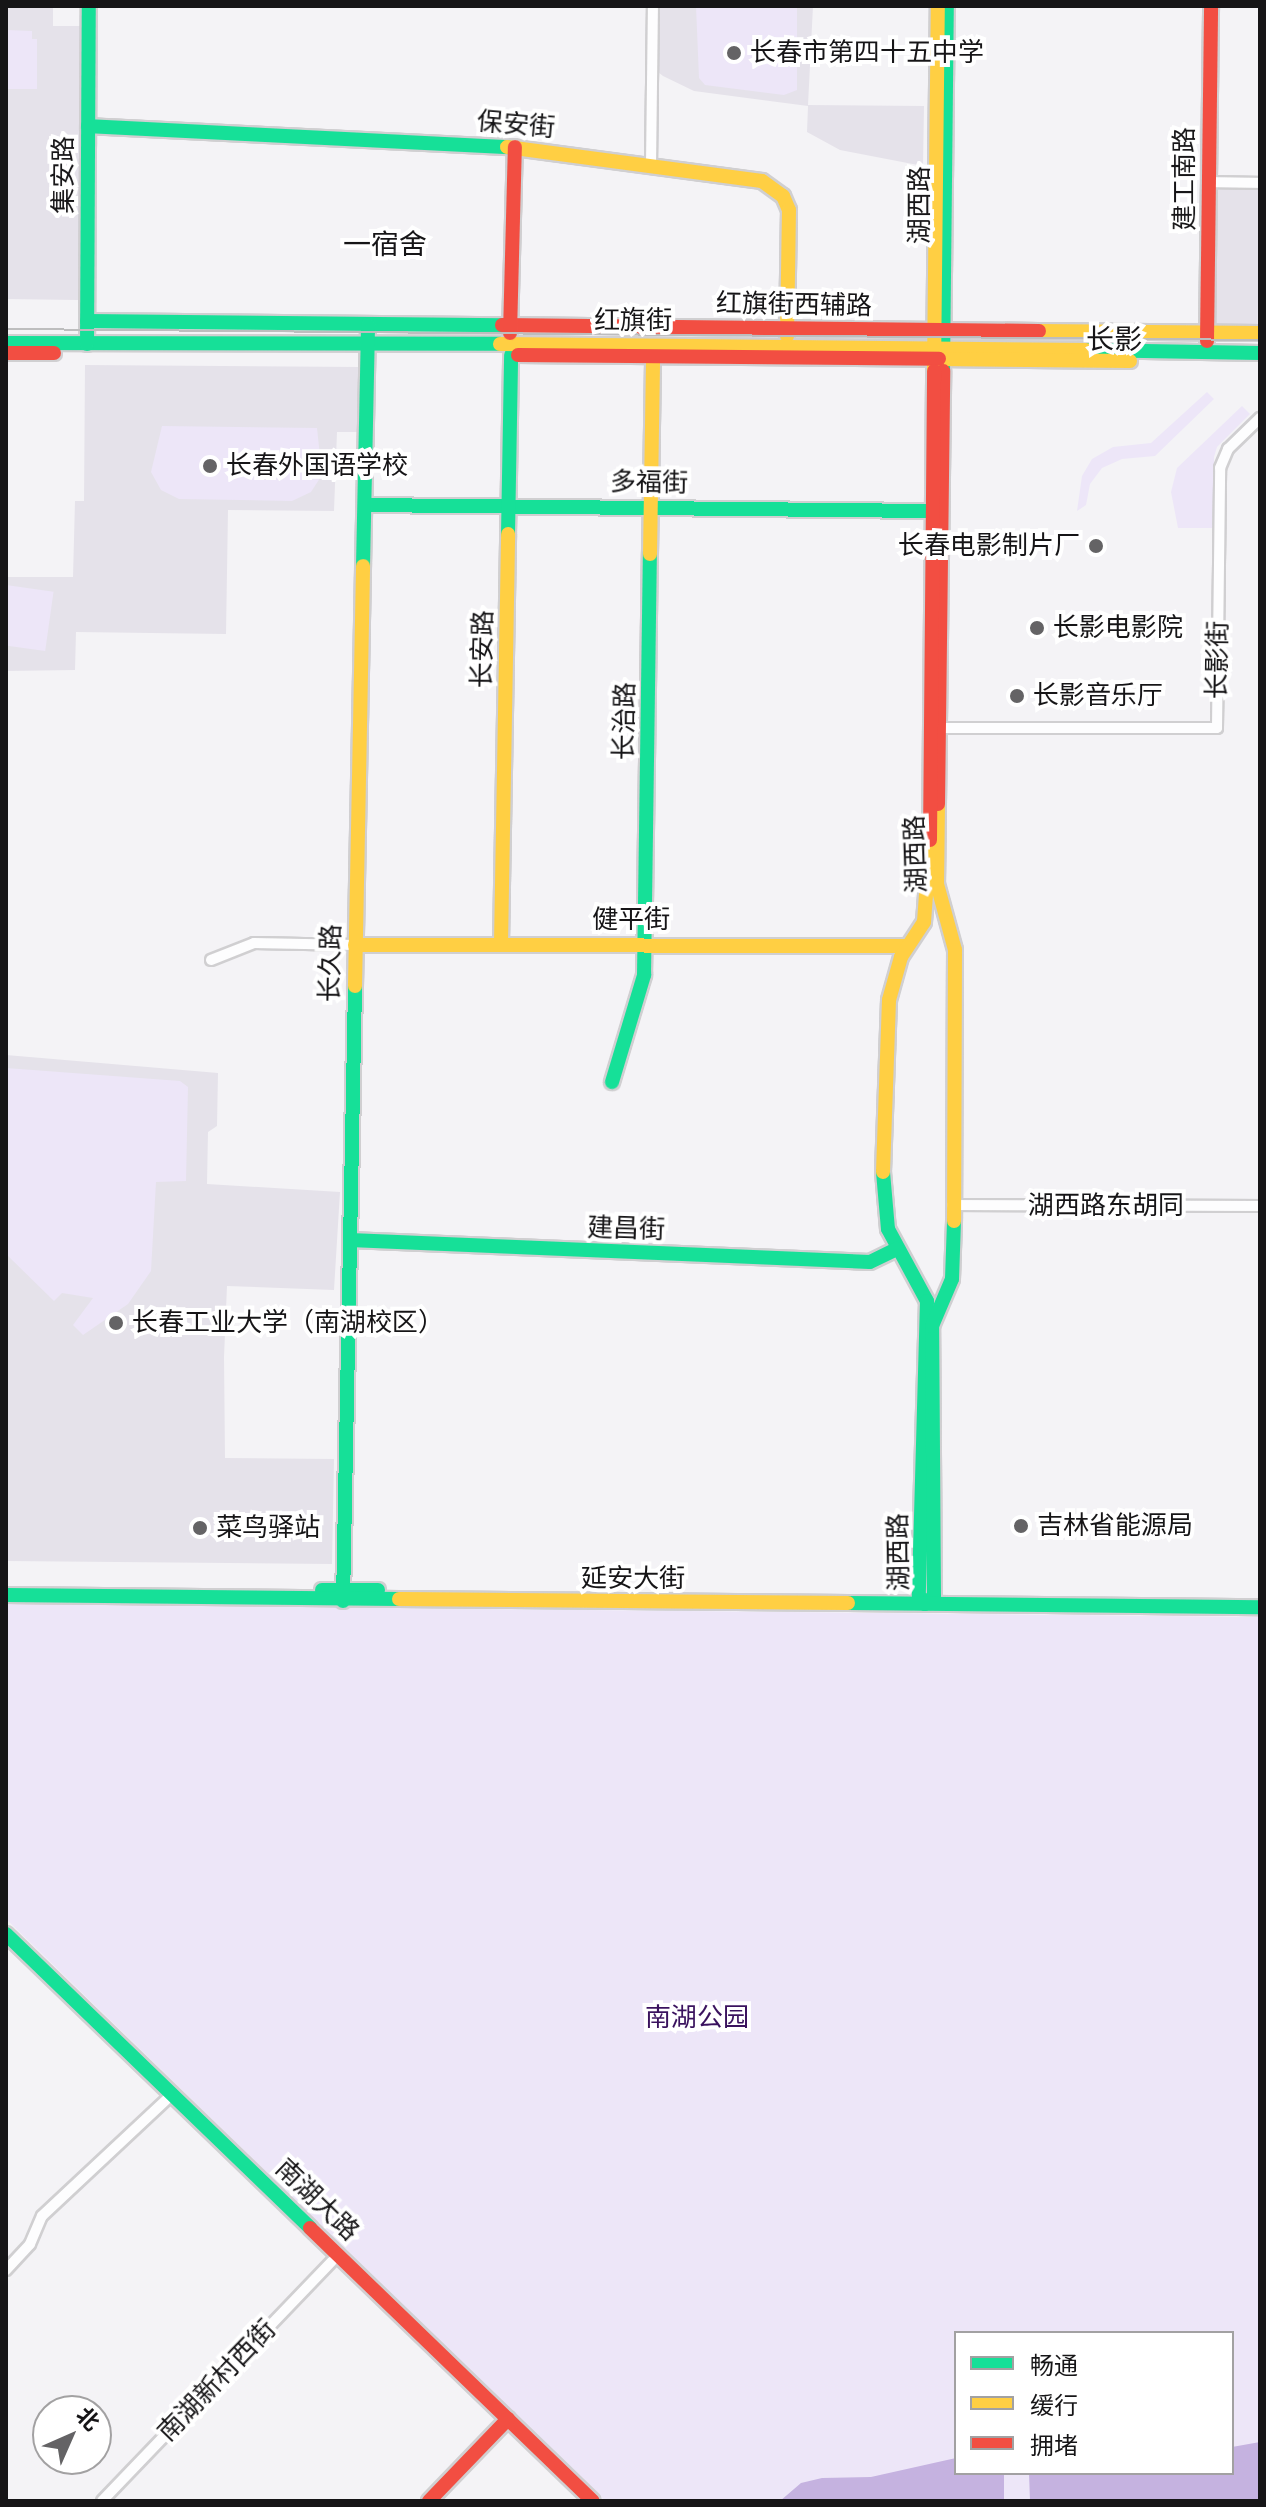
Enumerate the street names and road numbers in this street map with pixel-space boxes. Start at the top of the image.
street label: 保安街 [476,106,556,144]
street label: 建工南路 [1169,127,1201,231]
street label: 集安路 [48,136,80,214]
street label: 湖西路 [904,166,936,244]
street label: 红旗街西辅路 [716,288,872,322]
street label: 红旗街 [594,305,672,337]
street label: 多福街 [610,467,688,499]
street label: 长安路 [467,610,499,688]
street label: 长影街 [1202,621,1234,699]
street label: 长治路 [609,682,641,760]
street label: 湖西路 [899,814,933,894]
street label: 健平街 [592,904,670,936]
street label: 长久路 [315,924,347,1002]
street label: 湖西路东胡同 [1028,1190,1184,1222]
street label: 建昌街 [586,1212,666,1246]
street label: 湖西路 [883,1513,915,1591]
street label: 延安大街 [581,1563,685,1595]
street label: 南湖大路 [269,2153,365,2247]
street label: 南湖新村西街 [152,2314,282,2448]

